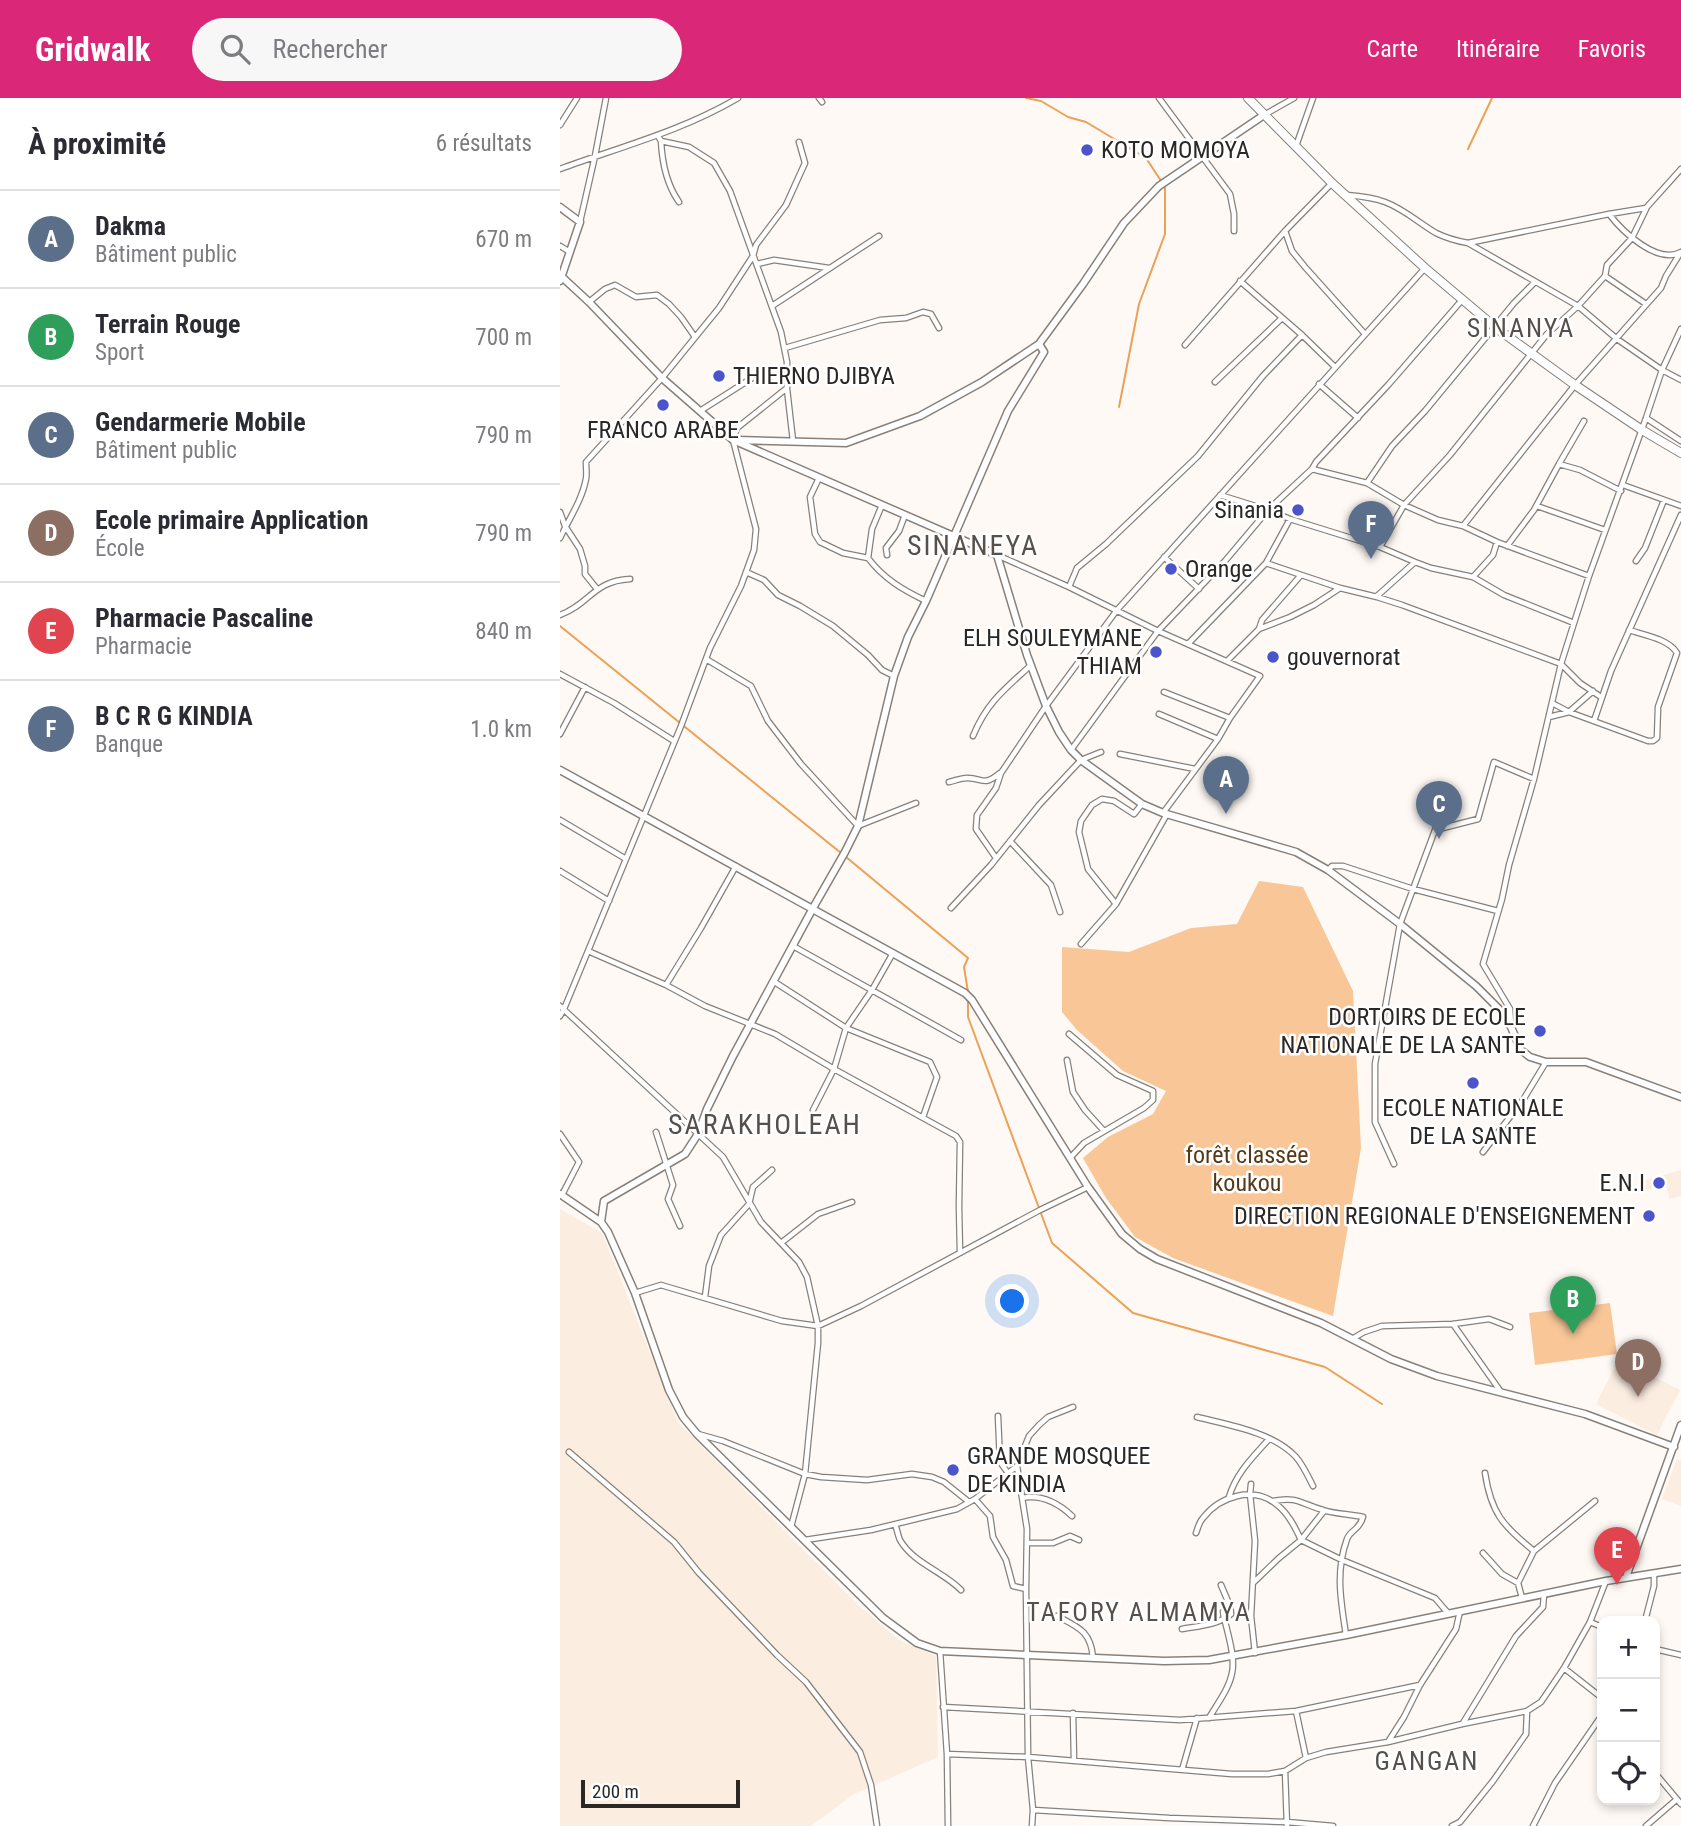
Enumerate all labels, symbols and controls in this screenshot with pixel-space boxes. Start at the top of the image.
search box [192,18,682,81]
text: Gridwalk [35,30,150,69]
icon: search [216,30,254,68]
text: Rechercher [272,34,388,64]
text: Carte [1367,35,1418,63]
text: Itinéraire [1456,35,1540,63]
text: Favoris [1578,35,1646,63]
text: À proximité [28,126,166,161]
text: 6 résultats [436,130,532,157]
place label: KOTO MOMOYA [1101,136,1250,164]
marker: KOTO MOMOYA [1079,142,1095,158]
text: Dakma [95,211,166,241]
text: A [44,226,58,253]
text: 670 m [475,226,532,253]
text: Bâtiment public [95,241,237,268]
text: Terrain Rouge [95,309,240,339]
district label: SINANYA [1467,313,1575,343]
text: B [45,324,57,351]
text: 700 m [475,324,532,351]
text: Sport [95,339,144,366]
place label: THIERNO DJIBYA [733,362,895,390]
marker: THIERNO DJIBYA [711,368,727,384]
marker: FRANCO ARABE [655,397,671,413]
text: Gendarmerie Mobile [95,407,306,437]
place label: FRANCO ARABE [587,416,739,444]
text: C [44,422,58,449]
text: 790 m [475,422,532,449]
text: Bâtiment public [95,437,237,464]
place label: Sinania [1214,496,1284,524]
pin: F [1348,501,1394,559]
marker: Sinania [1290,502,1306,518]
text: Ecole primaire Application [95,505,369,535]
text: D [45,520,58,547]
text: 790 m [475,520,532,547]
district label: SINANEYA [907,529,1039,562]
text: École [95,535,144,562]
place label: Orange [1185,555,1252,583]
marker: Orange [1163,561,1179,577]
text: Pharmacie Pascaline [95,603,313,633]
text: E [45,618,57,645]
text: 840 m [475,618,532,645]
place label: ELH SOULEYMANE THIAM [963,624,1142,680]
text: Pharmacie [95,633,192,660]
place label: gouvernorat [1287,643,1400,671]
marker: ELH SOULEYMANE THIAM [1148,644,1164,660]
marker: gouvernorat [1265,649,1281,665]
text: B C R G KINDIA [95,701,253,731]
text: F [46,716,56,743]
text: 1.0 km [470,716,532,743]
text: Banque [95,731,163,758]
pin: A [1203,756,1249,814]
pin: C [1416,781,1462,839]
place label: DORTOIRS DE ECOLE NATIONALE DE LA SANTE [1281,1003,1526,1059]
marker: DORTOIRS DE ECOLE NATIONALE DE LA SANTE [1532,1023,1548,1039]
marker: ECOLE NATIONALE DE LA SANTE [1465,1075,1481,1091]
place label: ECOLE NATIONALE DE LA SANTE [1382,1094,1564,1150]
district label: SARAKHOLEAH [668,1108,862,1141]
park label: forêt classée koukou [1185,1141,1309,1197]
place label: E.N.I [1600,1169,1645,1197]
marker: E.N.I [1651,1175,1667,1191]
place label: DIRECTION REGIONALE D'ENSEIGNEMENT [1234,1202,1635,1230]
marker: DIRECTION REGIONALE D'ENSEIGNEMENT [1641,1208,1657,1224]
pin: B [1550,1276,1596,1334]
your location [995,1284,1029,1318]
pin: D [1615,1339,1661,1397]
place label: GRANDE MOSQUEE DE KINDIA [967,1442,1151,1498]
marker: GRANDE MOSQUEE DE KINDIA [945,1462,961,1478]
pin: E [1594,1527,1640,1585]
district label: TAFORY ALMAMYA [1026,1597,1252,1627]
map controls [1597,1616,1660,1805]
button: + [1597,1616,1660,1679]
button: − [1597,1679,1660,1742]
button: locate [1597,1742,1660,1805]
district label: GANGAN [1375,1746,1479,1776]
scale bar [581,1777,740,1809]
text: 200 m [592,1780,639,1803]

